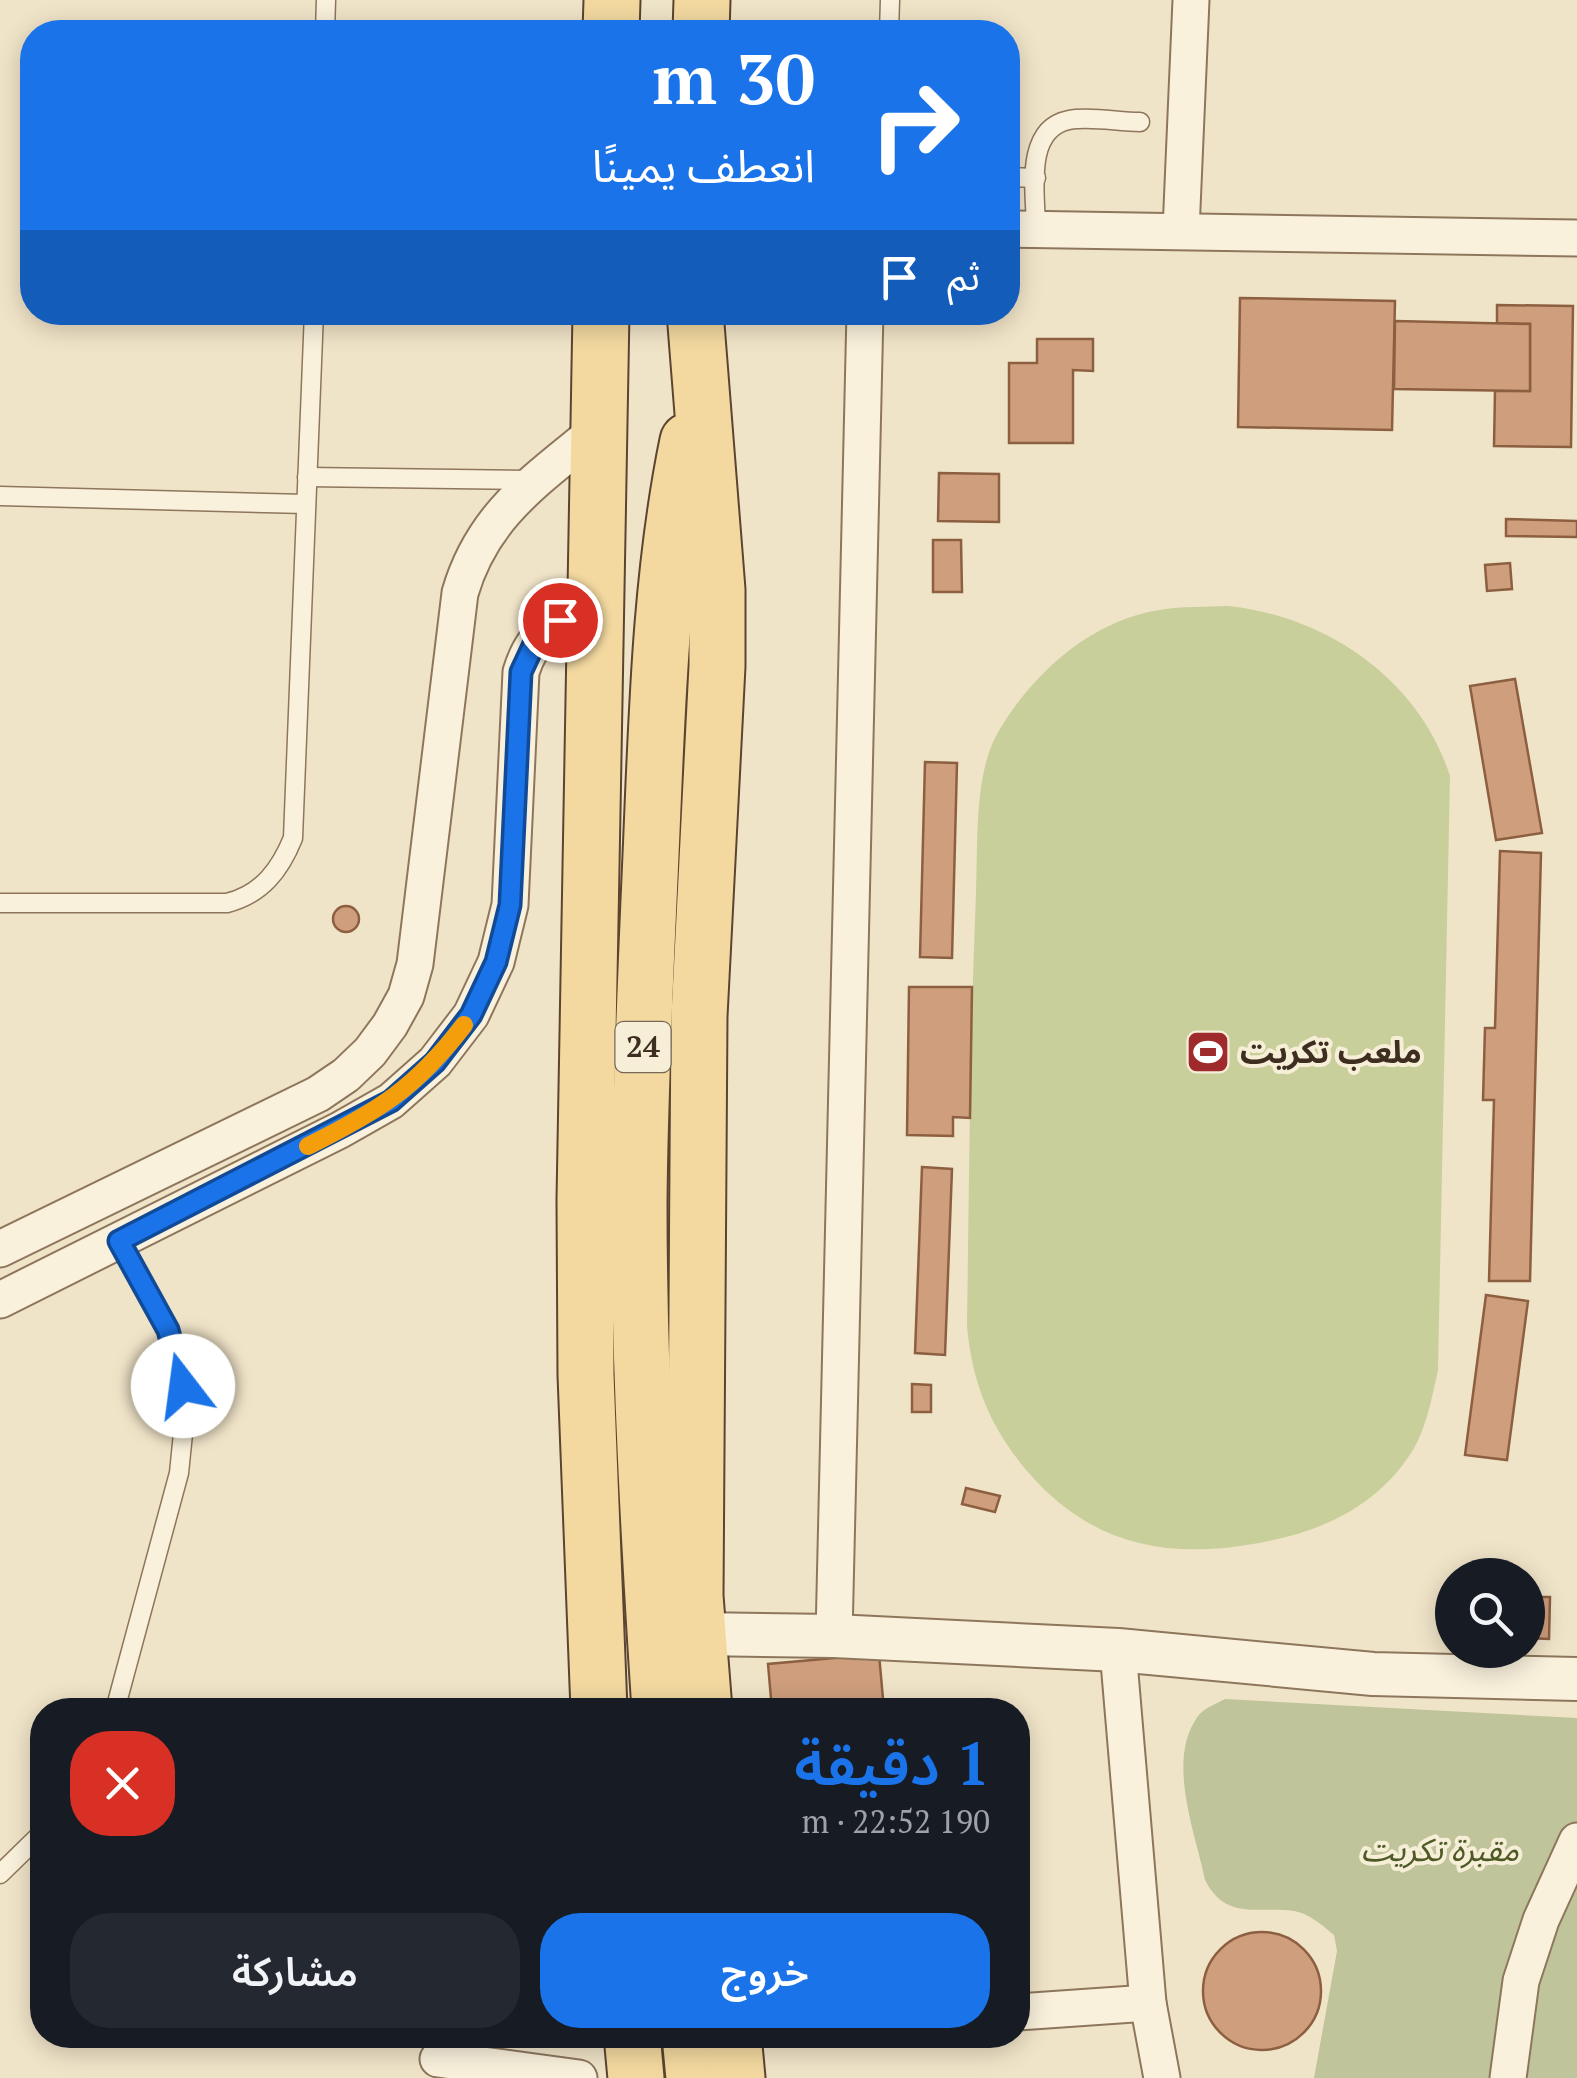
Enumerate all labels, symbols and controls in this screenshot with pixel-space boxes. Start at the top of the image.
text: 30 m [652,31,815,124]
icon: right [850,60,980,190]
text: انعطف يمينًا [592,135,815,195]
icon: arrive [872,250,927,305]
text: ثم [947,251,980,301]
pin [518,578,603,663]
icon: arrive [533,593,588,648]
road number: 24 [616,1022,670,1072]
sports icon: ملعب تكريت [1185,1029,1231,1075]
place label: ملعب تكريت [1240,1030,1422,1072]
position arrow [131,1334,235,1438]
map controls [1435,1558,1545,1668]
button: search [1435,1558,1545,1668]
text: 1 دقيقة [794,1723,990,1802]
button: close [70,1731,175,1836]
text: 190 m · 22:52 [802,1800,990,1842]
park label: مقبرة تكريت [1361,1828,1519,1870]
button: مشاركة [70,1913,520,2028]
button: خروج [540,1913,990,2028]

